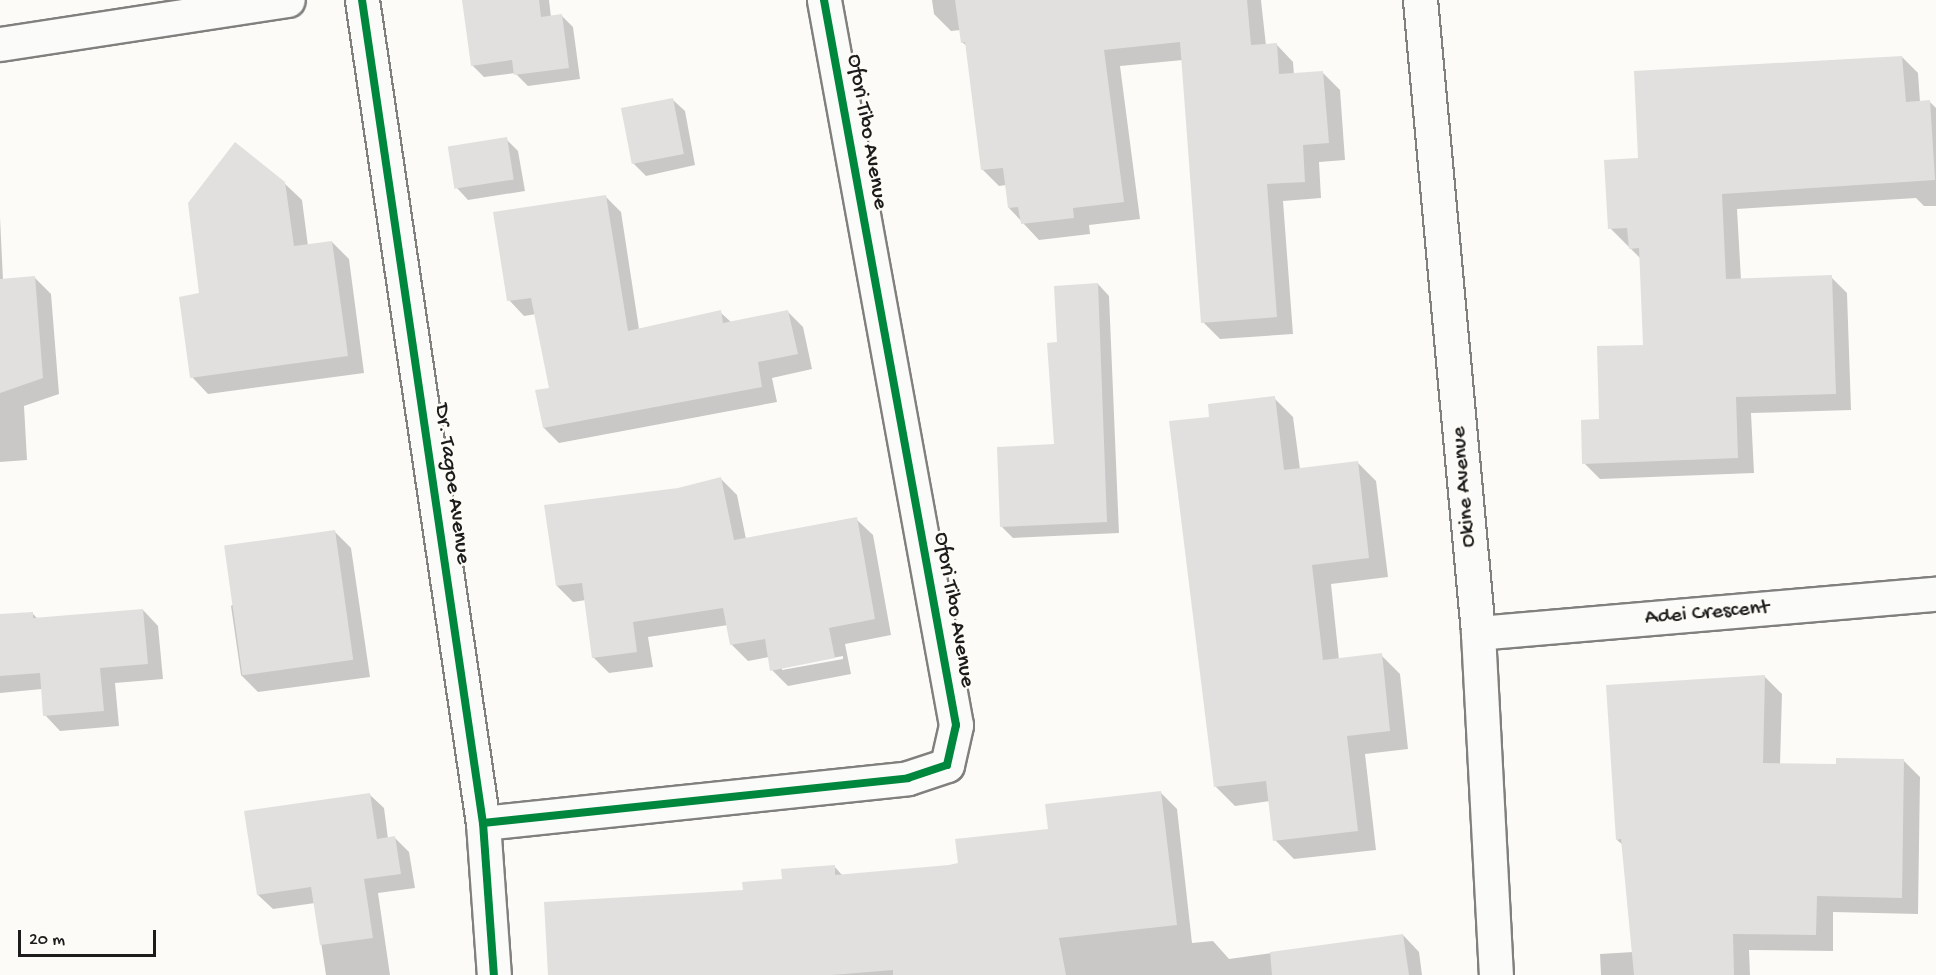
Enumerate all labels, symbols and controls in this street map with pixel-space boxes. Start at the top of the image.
street label: Ofori Tibo Avenue [839,52,893,212]
street label: Dr. Tagoe Avenue [427,402,475,566]
street label: Okine Avenue [1447,426,1483,548]
street label: Ofori Tibo Avenue [926,530,980,690]
street label: Adei Crescent [1644,595,1770,633]
scale bar [21,918,159,956]
text: 20 m [29,930,65,951]

